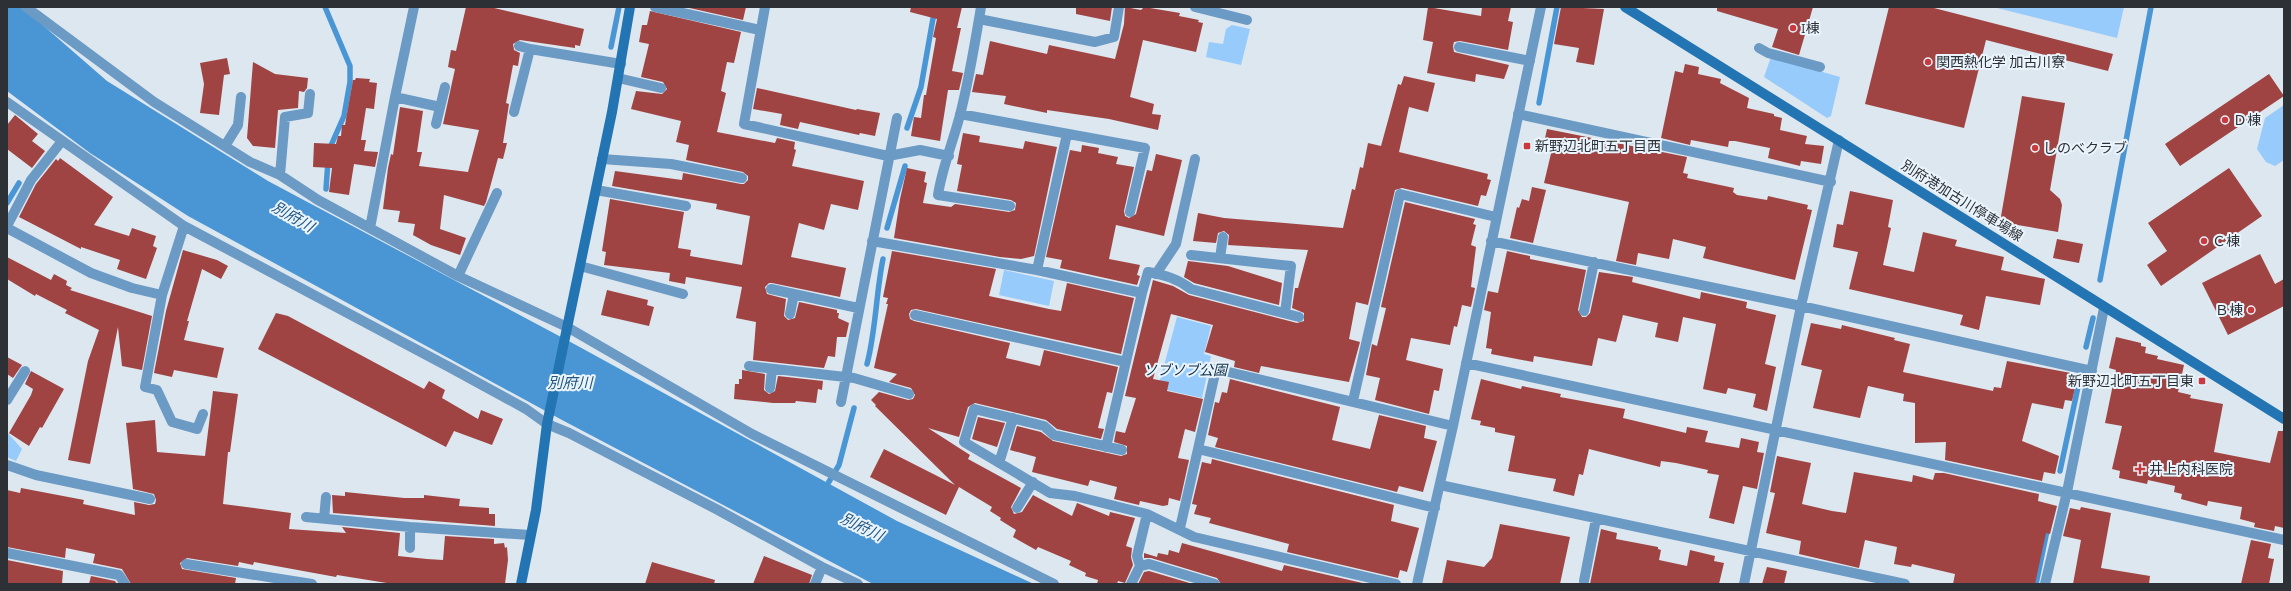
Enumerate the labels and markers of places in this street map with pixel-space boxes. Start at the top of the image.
place label: I棟 [1801,20,1820,37]
marker: I棟 [1788,23,1798,33]
place label: 関西熱化学 加古川寮 [1936,54,2065,71]
marker: 関西熱化学 加古川寮 [1923,57,1933,67]
place label: Ｄ棟 [2233,112,2261,129]
marker: Ｄ棟 [2220,115,2230,125]
place label: 新野辺北町五丁目西 [1535,138,1661,155]
place label: しのべクラブ [2043,140,2127,157]
marker: 新野辺北町五丁目西 [1522,141,1532,151]
marker: しのべクラブ [2030,143,2040,153]
place label: Ｃ棟 [2212,233,2240,250]
marker: Ｃ棟 [2199,236,2209,246]
place label: Ｂ棟 [2215,302,2243,319]
marker: Ｂ棟 [2246,305,2256,315]
place label: 新野辺北町五丁目東 [2068,373,2194,390]
marker: 新野辺北町五丁目東 [2197,376,2207,386]
place label: 井上内科医院 [2149,461,2233,478]
marker: 井上内科医院 [2134,463,2146,475]

